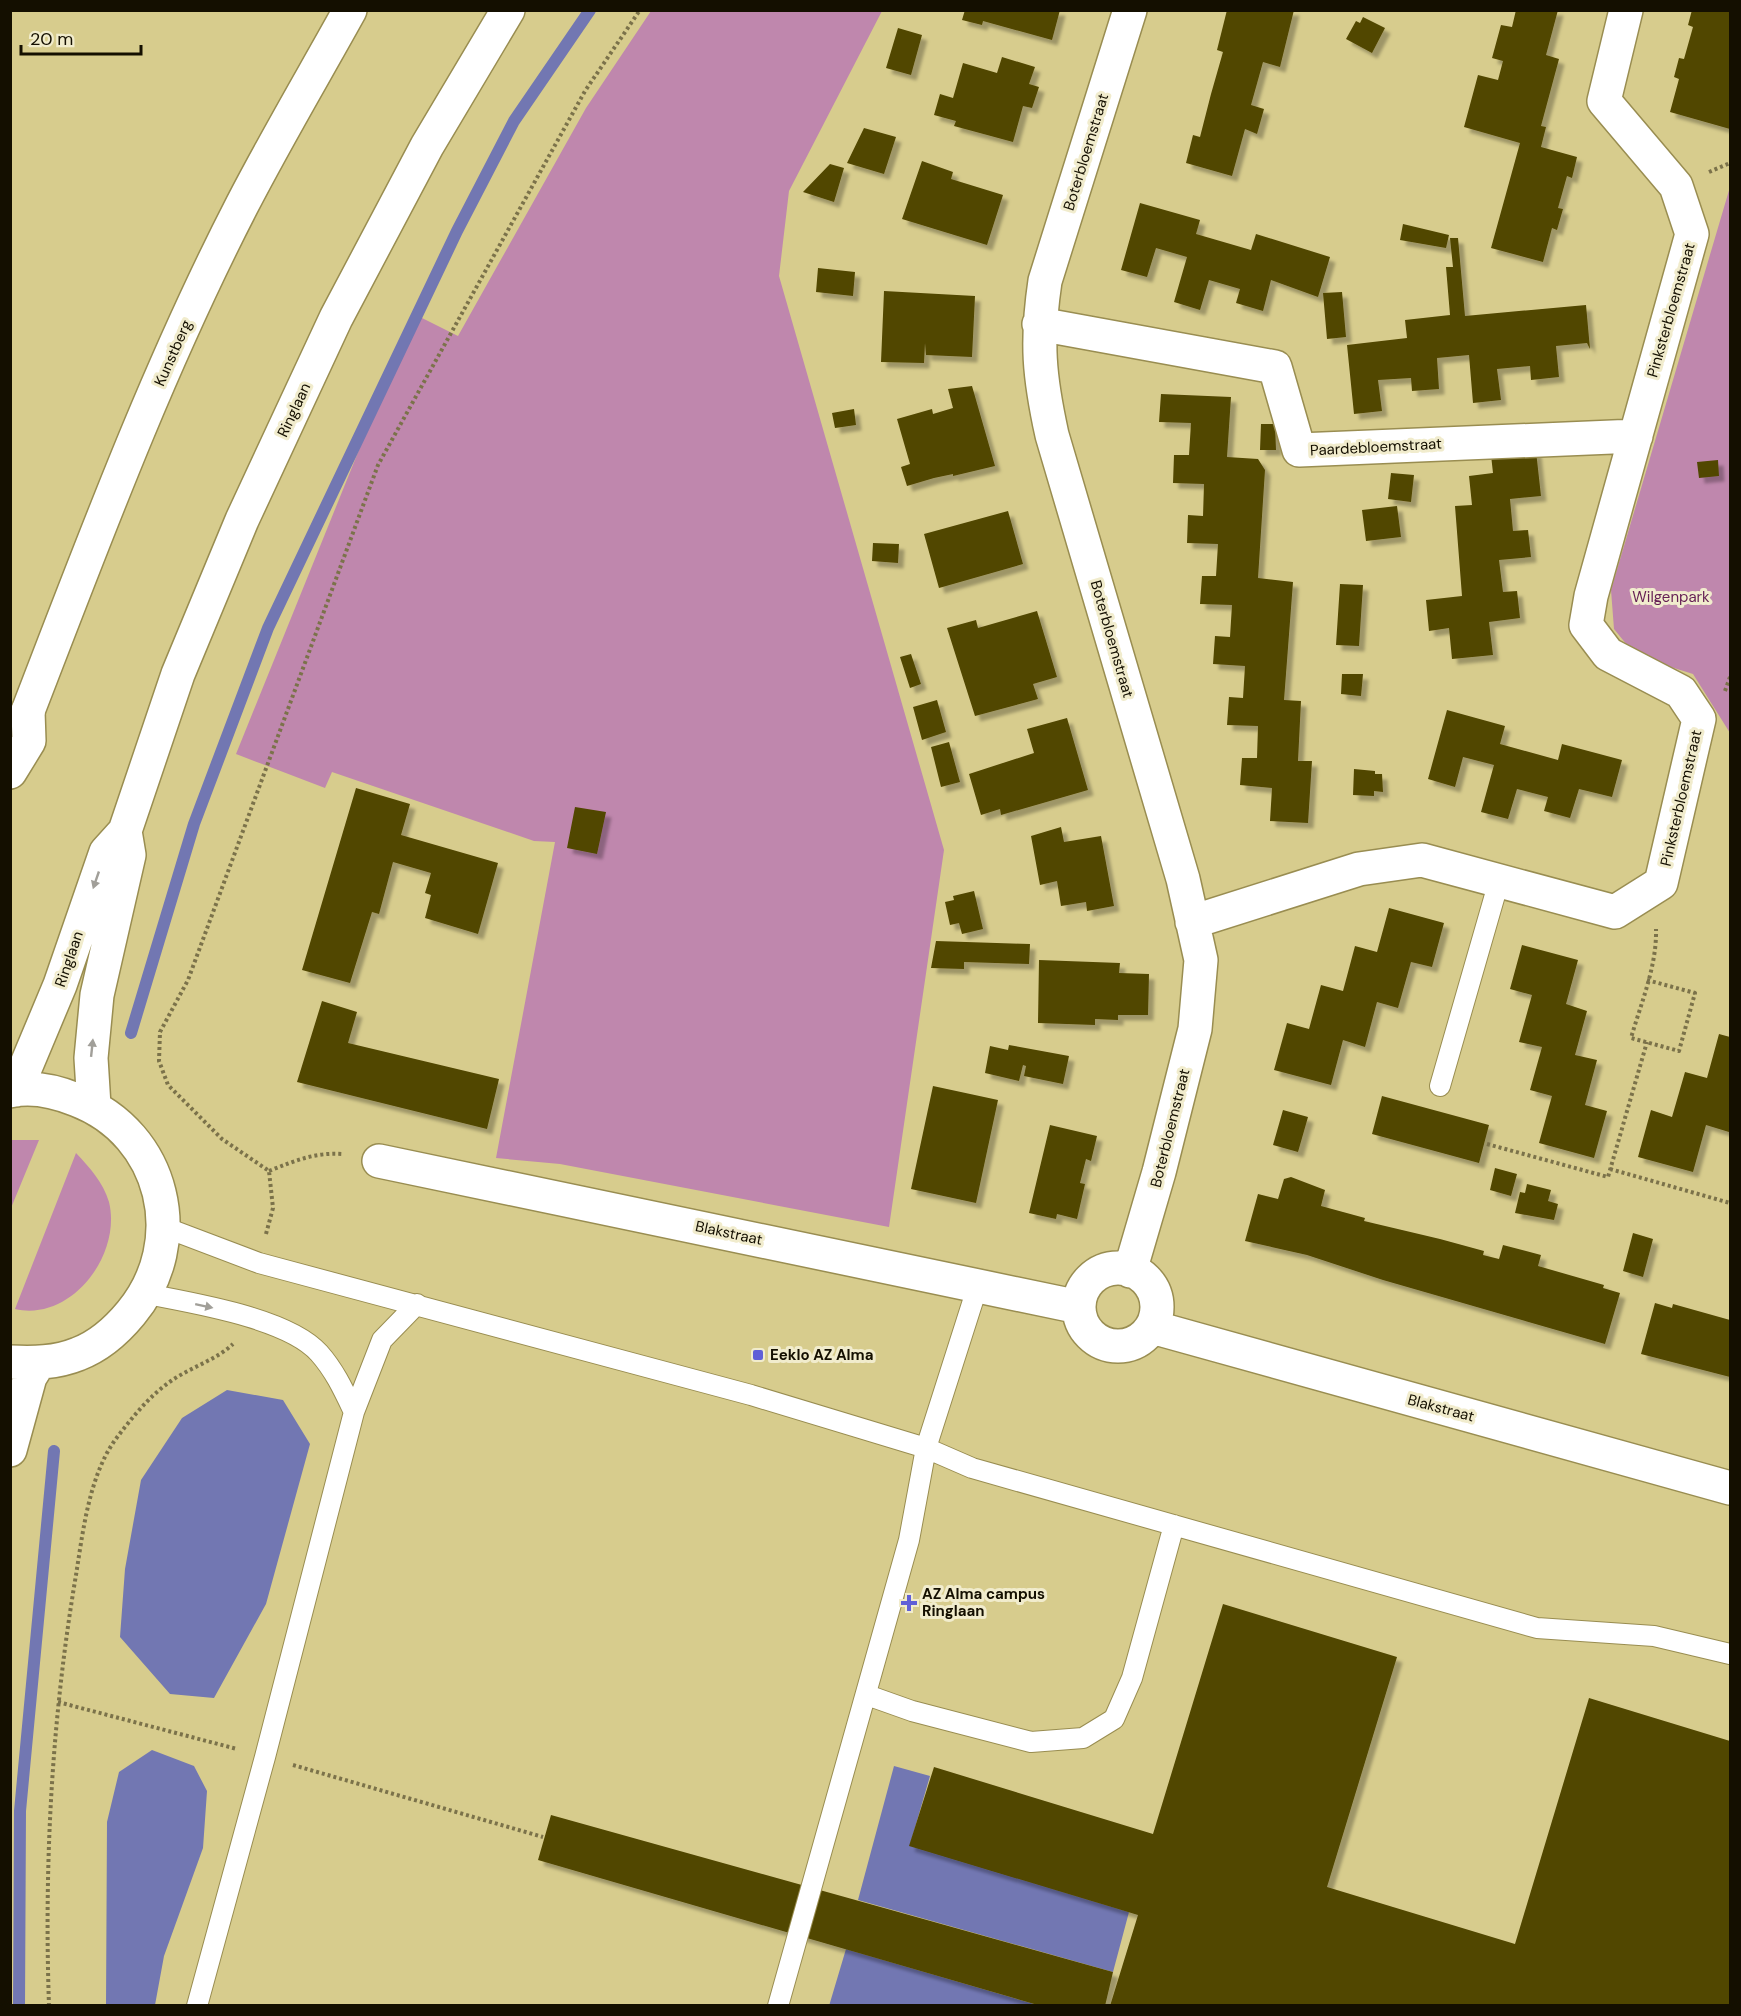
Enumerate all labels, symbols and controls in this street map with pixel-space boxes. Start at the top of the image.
scale bar [21,18,141,56]
text: 20 m [30,27,73,51]
street label: Boterbloemstraat [1059,91,1113,213]
street label: Pinksterbloemstraat [1642,240,1700,380]
street label: Kunstberg [150,317,196,389]
street label: Ringlaan [273,380,315,440]
street label: Paardebloemstraat [1310,434,1443,460]
street label: Boterbloemstraat [1086,578,1138,700]
park label: Wilgenpark [1632,587,1710,607]
street label: Pinksterbloemstraat [1656,728,1706,868]
one-way arrow [90,871,100,889]
street label: Ringlaan [50,928,88,990]
one-way arrow [87,1038,97,1057]
street label: Boterbloemstraat [1146,1067,1194,1189]
street label: Blakstraat [694,1216,765,1250]
one-way arrow [195,1302,214,1311]
place label: Eeklo AZ Alma [770,1345,874,1365]
marker: Eeklo AZ Alma [751,1348,765,1362]
street label: Blakstraat [1405,1390,1477,1427]
place label: AZ Alma campus Ringlaan [922,1584,1045,1621]
marker: AZ Alma campus Ringlaan [900,1594,918,1612]

